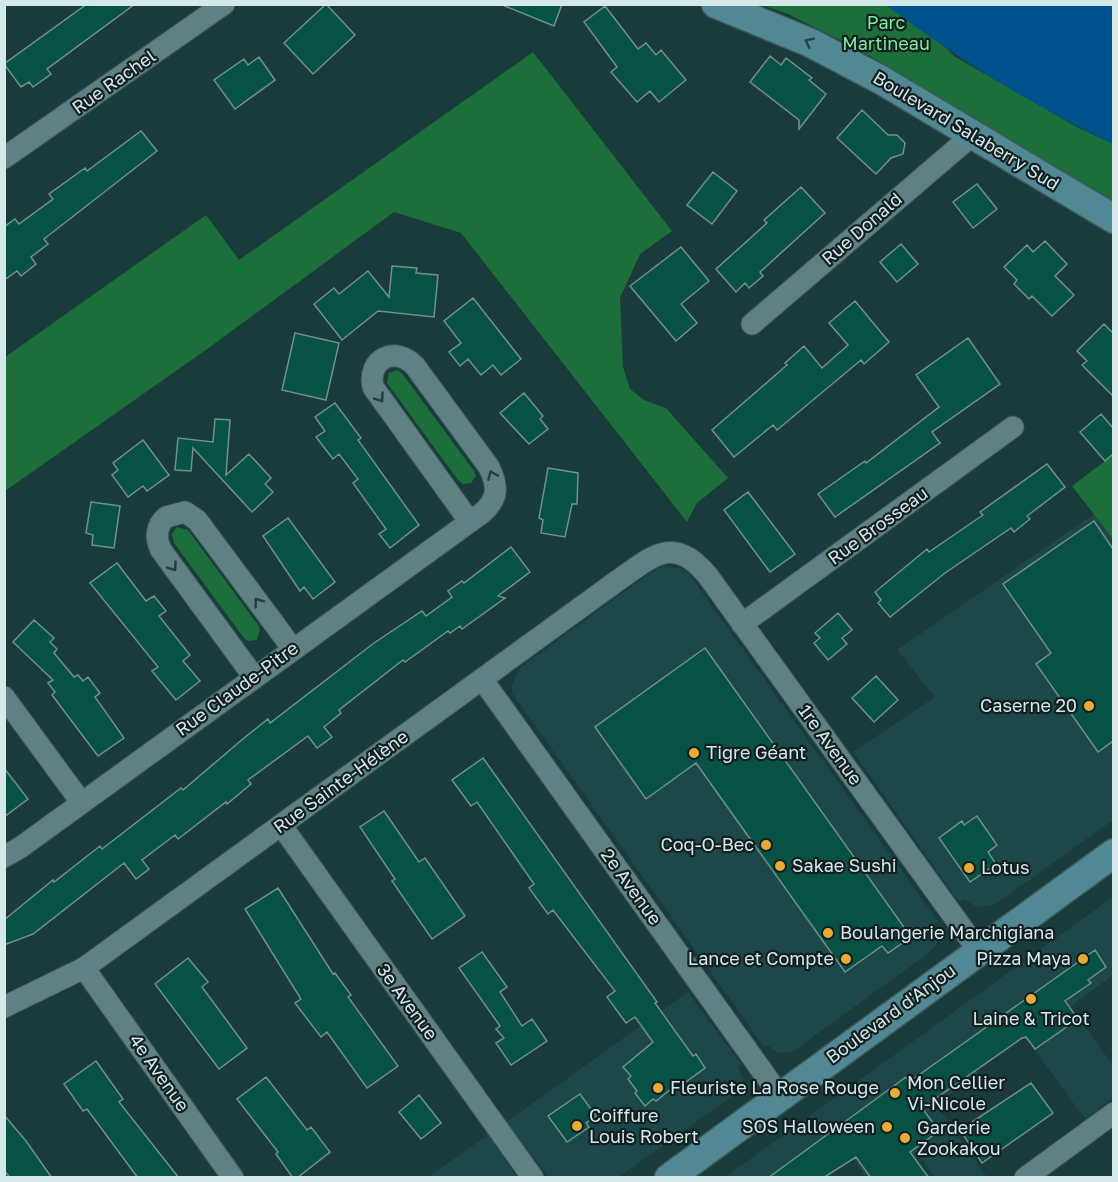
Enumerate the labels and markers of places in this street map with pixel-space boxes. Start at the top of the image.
place label: Caserne 20 [980,694,1077,716]
marker: Caserne 20 [1082,699,1096,713]
place label: Tigre Géant [706,741,806,763]
marker: Tigre Géant [687,746,701,760]
place label: Coq-O-Bec [661,833,754,855]
marker: Coq-O-Bec [759,838,773,852]
place label: Sakae Sushi [792,854,897,876]
place label: Lotus [981,856,1030,878]
marker: Sakae Sushi [773,859,787,873]
marker: Lotus [962,861,976,875]
place label: Boulangerie Marchigiana [840,921,1055,943]
marker: Boulangerie Marchigiana [821,926,835,940]
place label: Lance et Compte [688,947,834,969]
place label: Pizza Maya [976,947,1071,969]
marker: Lance et Compte [839,952,853,966]
marker: Pizza Maya [1076,952,1090,966]
marker: Laine & Tricot [1024,992,1038,1006]
place label: Laine & Tricot [972,1007,1090,1029]
place label: Mon Cellier Vi-Nicole [907,1071,1005,1114]
place label: Fleuriste La Rose Rouge [670,1076,879,1098]
marker: Fleuriste La Rose Rouge [651,1081,665,1095]
marker: Mon Cellier Vi-Nicole [888,1086,902,1100]
place label: Coiffure Louis Robert [589,1104,699,1147]
place label: SOS Halloween [742,1115,875,1137]
place label: Garderie Zookakou [917,1116,1001,1159]
marker: Coiffure Louis Robert [570,1119,584,1133]
marker: SOS Halloween [880,1120,894,1134]
marker: Garderie Zookakou [898,1131,912,1145]

